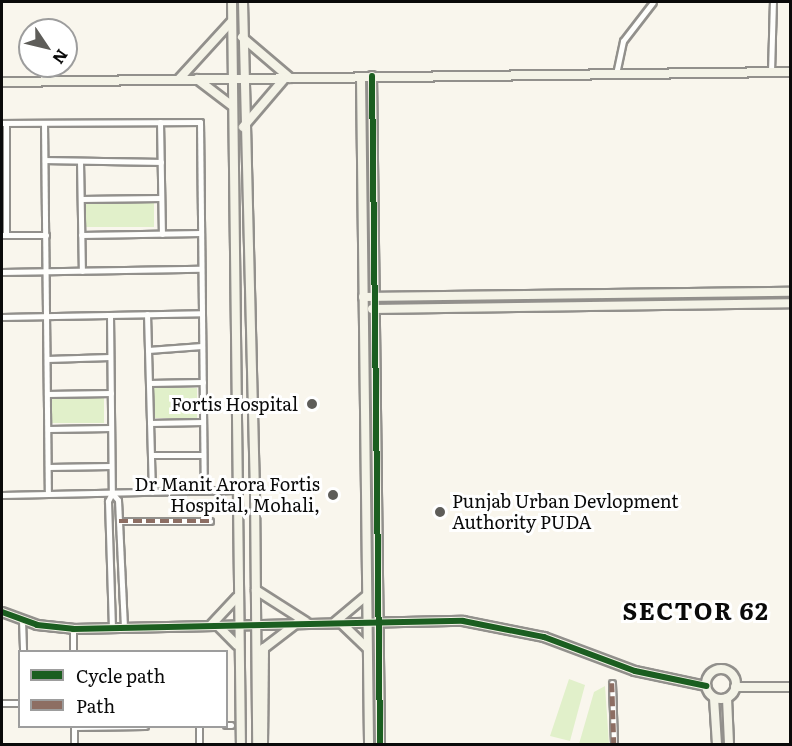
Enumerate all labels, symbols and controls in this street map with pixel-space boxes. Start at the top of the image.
north arrow [18,18,78,78]
text: N [47,45,75,70]
place label: Fortis Hospital [171,393,298,415]
marker: Fortis Hospital [303,395,321,413]
place label: Dr Manit Arora Fortis Hospital, Mohali, [135,474,320,516]
marker: Dr Manit Arora Fortis Hospital, Mohali, [324,486,342,504]
place label: Punjab Urban Devlopment Authority PUDA [452,491,678,534]
marker: Punjab Urban Devlopment Authority PUDA [433,505,447,519]
district label: SECTOR 62 [623,596,769,624]
legend [18,650,228,728]
text: Cycle path [76,662,165,689]
text: Path [76,692,115,719]

